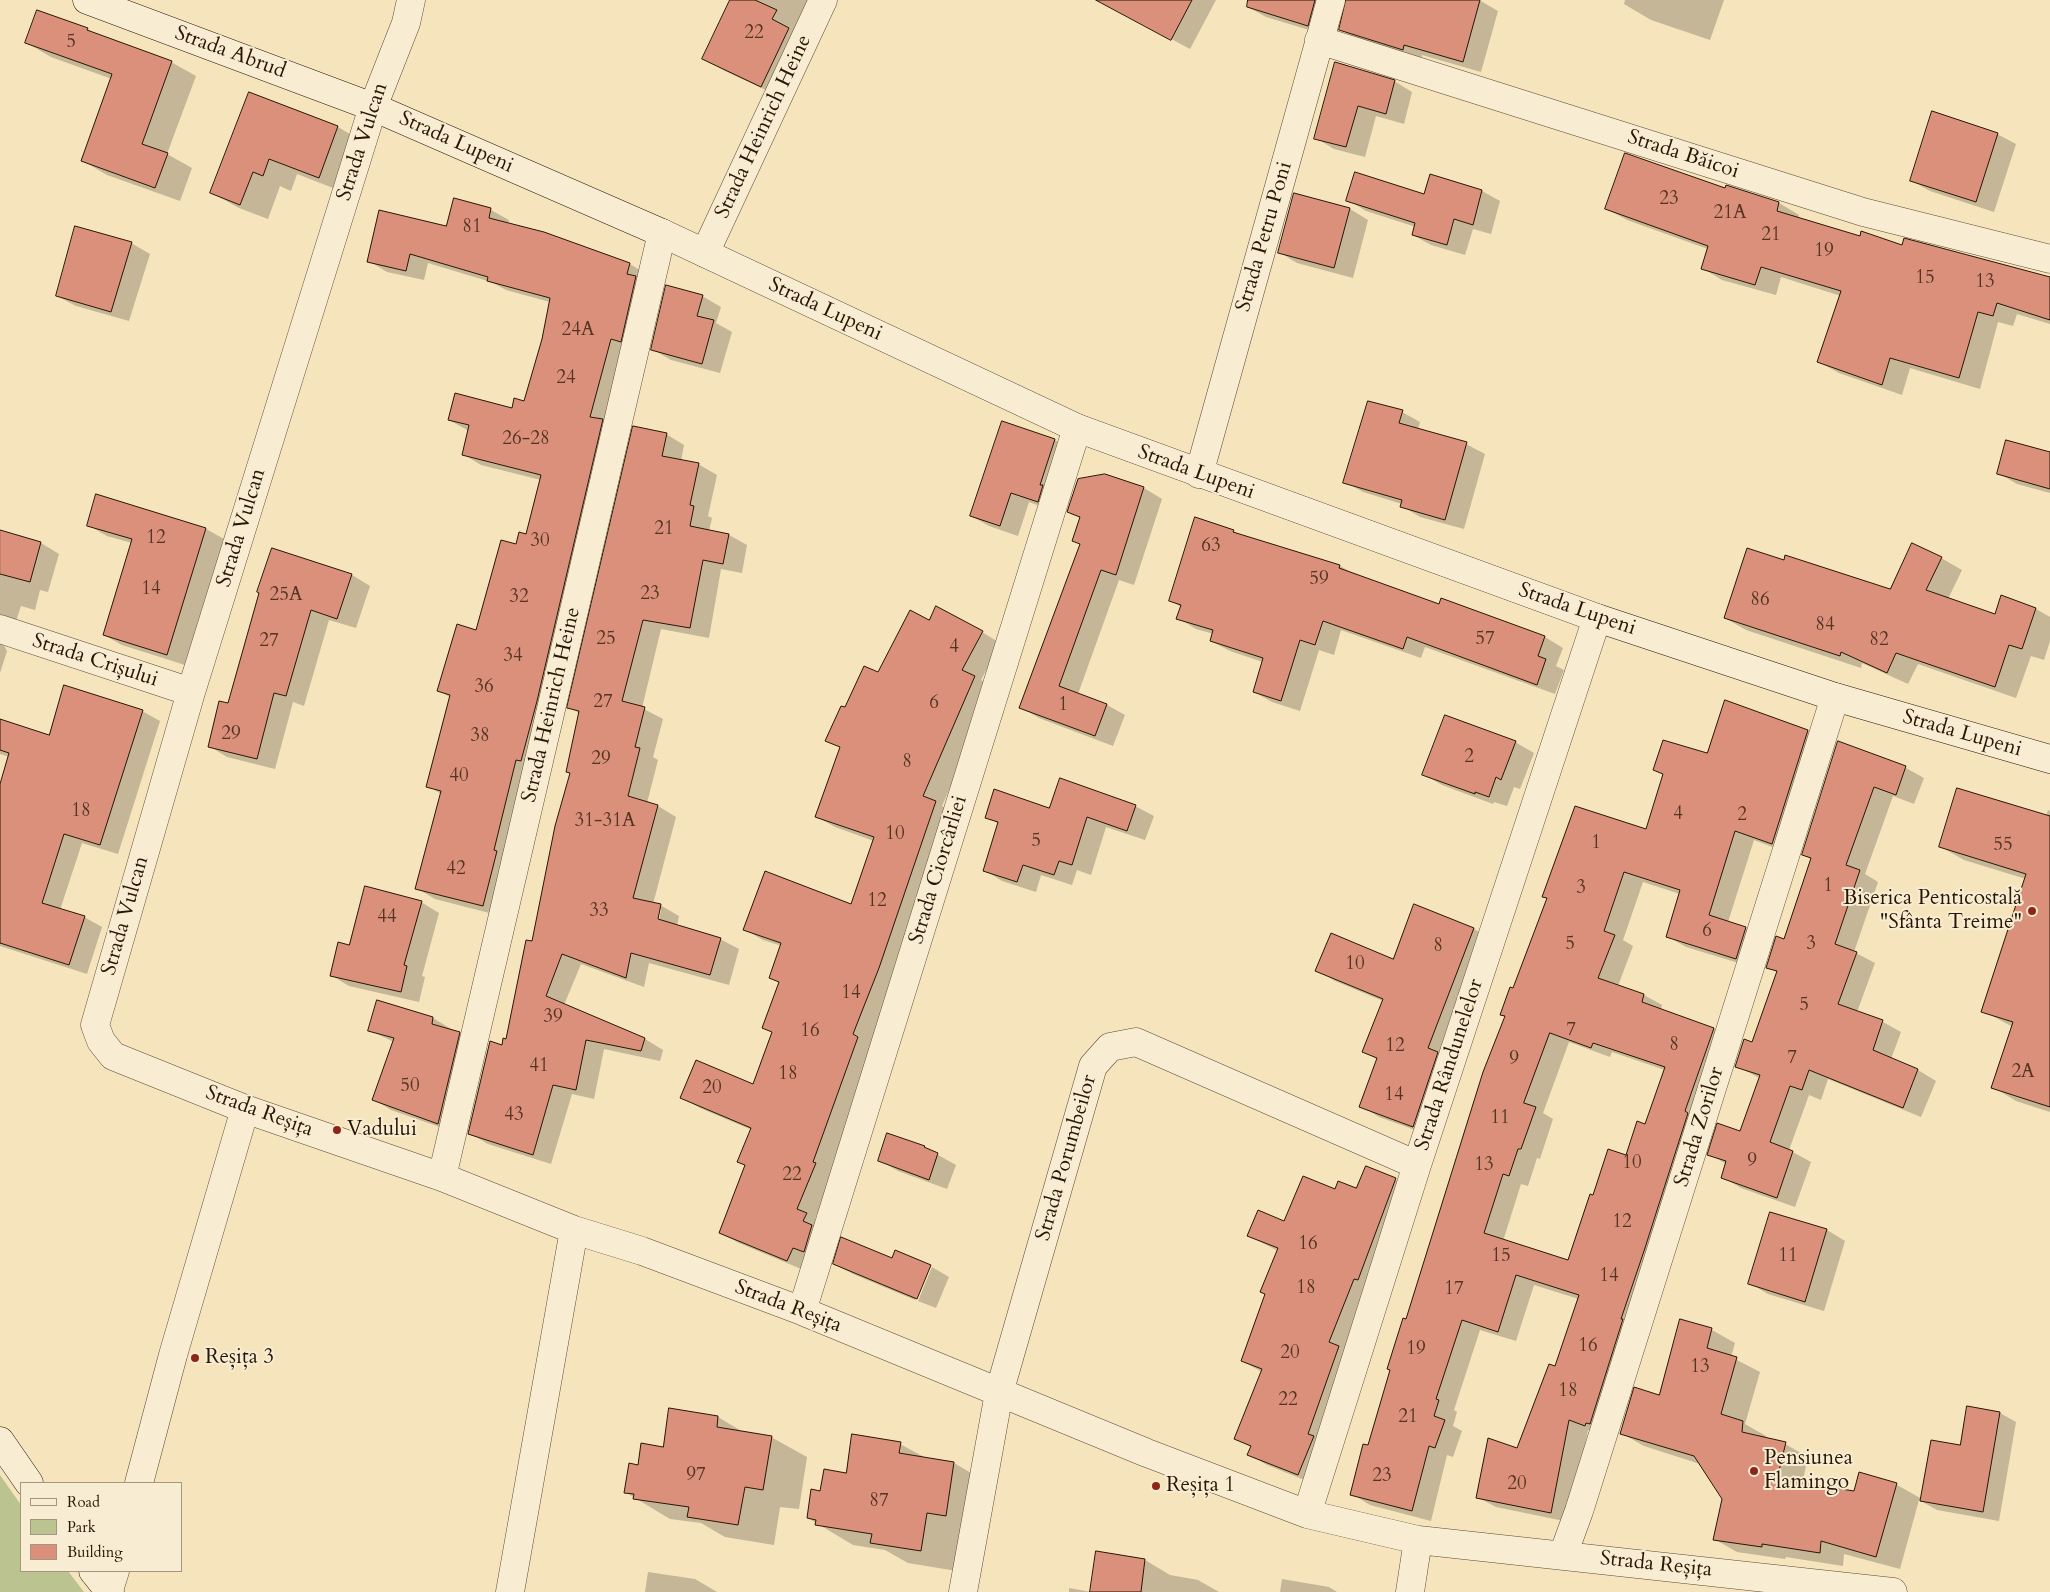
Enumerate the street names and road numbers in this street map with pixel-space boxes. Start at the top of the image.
street label: Strada Abrud [171,21,289,85]
street label: Strada Heinrich Heine [710,31,818,223]
street label: Strada Vulcan [332,80,394,204]
street label: Strada Lupeni [395,107,517,179]
street label: Strada Băicoi [1624,125,1742,185]
street label: Strada Petru Poni [1232,159,1298,315]
street label: Strada Lupeni [764,273,886,347]
street label: Strada Lupeni [1134,440,1258,506]
street label: Strada Vulcan [212,466,272,590]
street label: Strada Lupeni [1515,578,1639,642]
street label: Strada Heinrich Heine [517,605,587,805]
street label: Strada Crișului [29,629,161,693]
street label: Strada Lupeni [1900,705,2024,763]
street label: Strada Ciorcârliei [904,793,974,947]
street label: Strada Vulcan [97,854,155,978]
street label: Strada Rândunelelor [1410,976,1490,1154]
street label: Strada Zorilor [1670,1064,1730,1190]
street label: Strada Porumbeilor [1031,1072,1103,1244]
street label: Strada Reșița [202,1081,316,1143]
street label: Strada Reșița [731,1275,845,1339]
street label: Strada Reșița [1599,1547,1713,1583]

